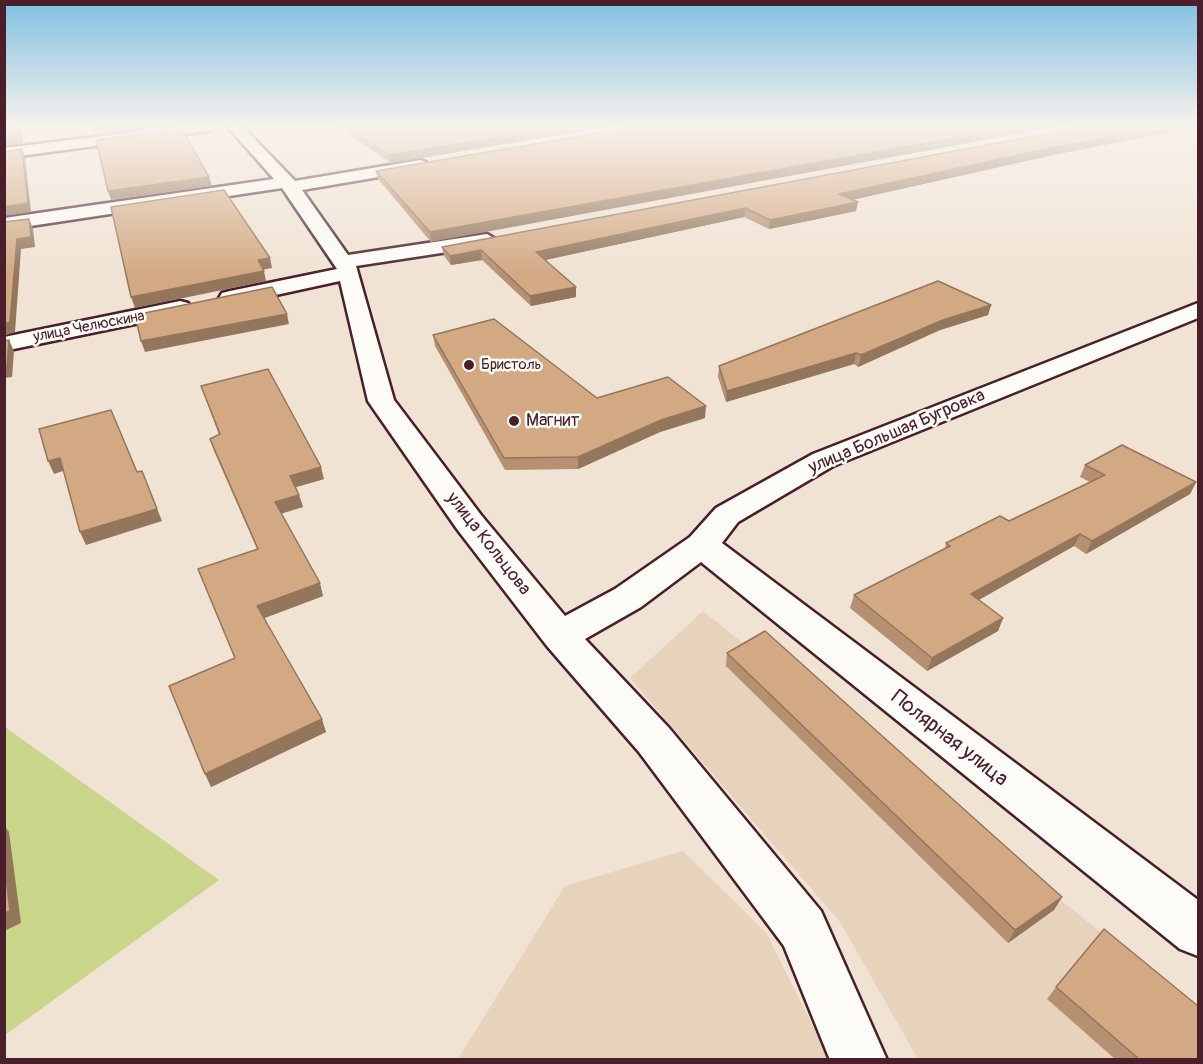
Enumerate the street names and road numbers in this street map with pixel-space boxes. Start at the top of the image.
street label: улица Челюскина [32,307,146,347]
street label: улица Большая Бугровка [805,385,989,479]
street label: улица Кольцова [441,488,535,600]
street label: Полярная улица [885,685,1013,793]

